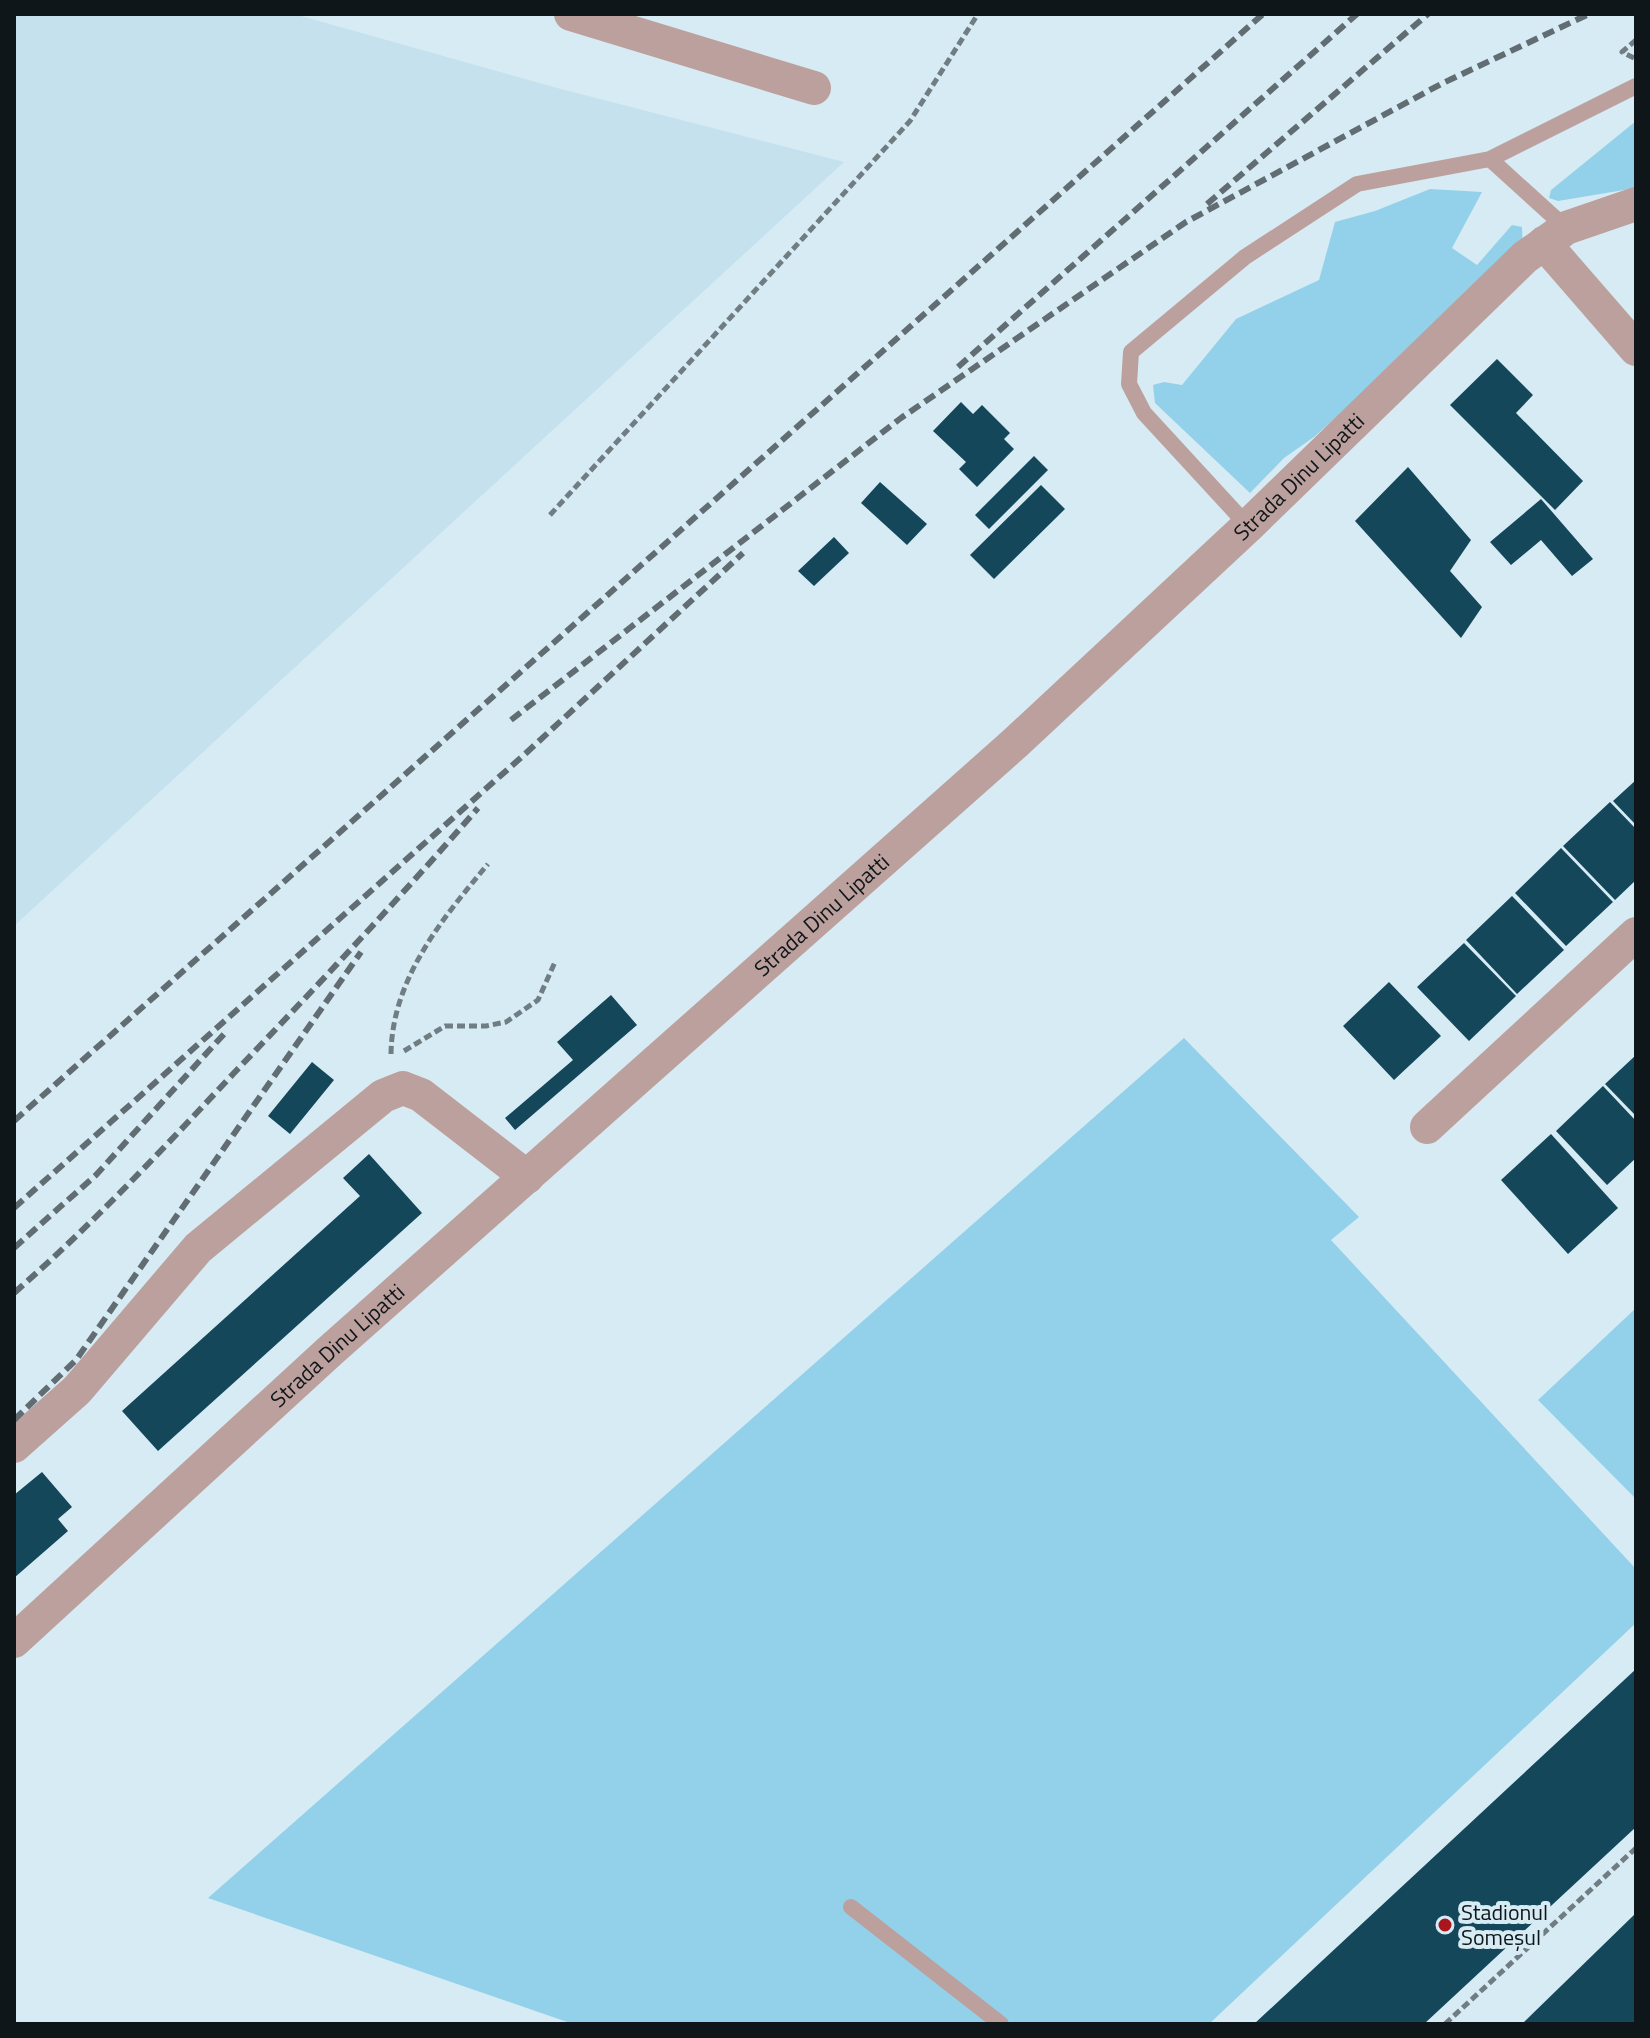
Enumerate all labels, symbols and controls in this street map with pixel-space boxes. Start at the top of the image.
street label: Strada Dinu Lipatti [1226,405,1372,549]
street label: Strada Dinu Lipatti [746,845,897,984]
street label: Strada Dinu Lipatti [262,1275,412,1415]
place label: Stadionul Someșul [1461,1895,1548,1954]
marker: Stadionul Someșul [1436,1916,1454,1934]

